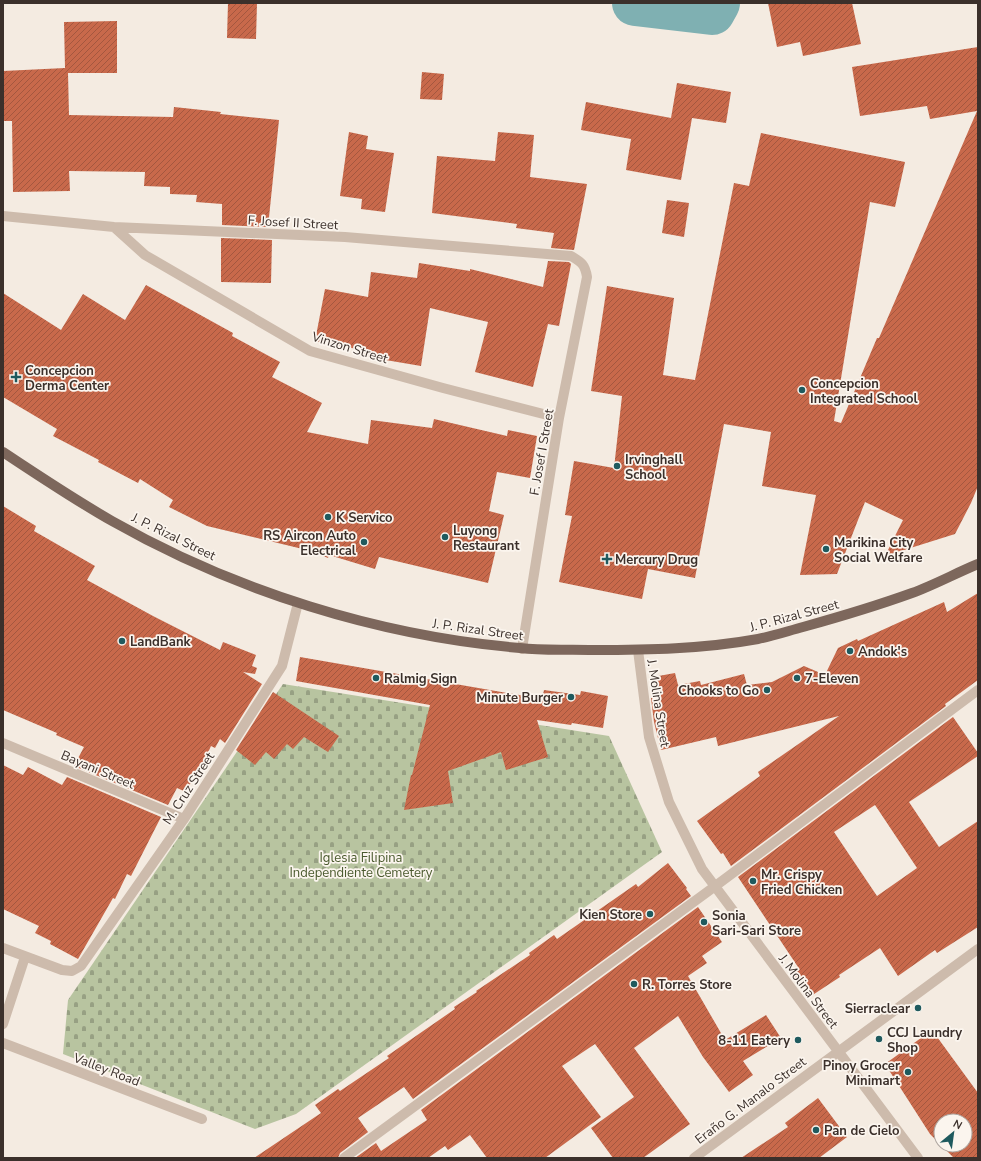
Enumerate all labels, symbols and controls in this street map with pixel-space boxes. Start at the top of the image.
street label: F. Josef II Street [247,212,339,234]
street label: Vinzon Street [309,328,390,368]
place label: Concepcion Derma Center [25,362,110,395]
marker: Concepcion Derma Center [10,371,22,383]
place label: Concepcion Integrated School [810,375,918,408]
marker: Concepcion Integrated School [797,385,807,395]
street label: F. Josef I Street [526,407,559,497]
place label: Irvinghall School [625,451,684,484]
marker: Irvinghall School [612,461,622,471]
street label: J. P. Rizal Street [128,508,219,565]
place label: K Servico [336,509,393,527]
marker: K Servico [323,512,333,522]
place label: Luyong Restaurant [453,522,520,555]
place label: RS Aircon Auto Electrical [263,527,357,560]
marker: Luyong Restaurant [440,532,450,542]
place label: Marikina City Social Welfare [834,534,922,567]
marker: RS Aircon Auto Electrical [359,537,369,547]
marker: Marikina City Social Welfare [821,544,831,554]
place label: Mercury Drug [615,551,698,569]
marker: Mercury Drug [602,554,612,564]
street label: J. P. Rizal Street [747,595,841,637]
street label: J. P. Rizal Street [430,615,525,645]
place label: LandBank [130,633,191,651]
marker: LandBank [117,636,127,646]
place label: Andok's [858,643,907,661]
marker: Andok's [845,646,855,656]
street label: J. Molina Street [642,657,674,749]
place label: Ralmig Sign [384,670,457,688]
place label: 7-Eleven [805,670,859,688]
marker: Ralmig Sign [371,673,381,683]
marker: 7-Eleven [792,673,802,683]
place label: Chooks to Go [678,682,759,700]
marker: Chooks to Go [762,685,772,695]
place label: Minute Burger [476,689,564,707]
marker: Minute Burger [566,692,576,702]
street label: Bayani Street [58,746,138,794]
street label: M. Cruz Street [159,748,219,828]
park label: Iglesia Filipina Independiente Cemetery [289,849,433,882]
place label: Mr. Crispy Fried Chicken [761,866,842,899]
marker: Mr. Crispy Fried Chicken [748,876,758,886]
place label: Kien Store [579,906,642,924]
place label: Sonia Sari-Sari Store [712,907,801,940]
marker: Kien Store [645,909,655,919]
marker: Sonia Sari-Sari Store [699,917,709,927]
street label: J. Molina Street [774,950,842,1033]
place label: R. Torres Store [642,976,732,994]
marker: R. Torres Store [629,979,639,989]
place label: Sierraclear [845,1000,911,1018]
marker: Sierraclear [913,1003,923,1013]
place label: CCJ Laundry Shop [887,1024,962,1057]
place label: 8-11 Eatery [718,1032,790,1050]
marker: CCJ Laundry Shop [874,1034,884,1044]
marker: 8-11 Eatery [793,1035,803,1045]
street label: Valley Road [70,1049,142,1091]
street label: Eraño G. Manalo Street [691,1053,810,1149]
place label: Pinoy Grocer Minimart [823,1057,901,1090]
marker: Pinoy Grocer Minimart [903,1067,913,1077]
north arrow [933,1113,973,1153]
text: N [950,1116,965,1133]
place label: Pan de Cielo [824,1122,900,1140]
marker: Pan de Cielo [811,1125,821,1135]

